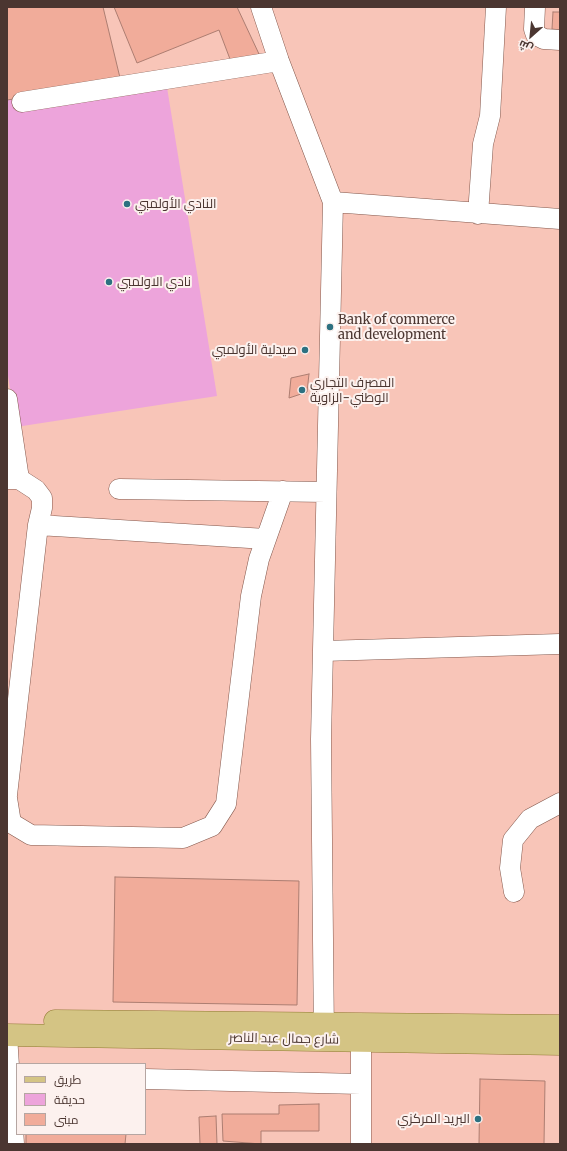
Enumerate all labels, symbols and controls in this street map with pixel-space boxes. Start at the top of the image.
north arrow [511,16,551,56]
text: ش [516,37,535,56]
place label: النادي الأولمبي [135,196,216,212]
marker: النادي الأولمبي [122,199,132,209]
place label: نادي الاولمبي [117,274,191,290]
marker: نادي الاولمبي [104,277,114,287]
place label: Bank of commerce and development [338,312,455,343]
marker: Bank of commerce and development [325,322,335,332]
place label: صيدلية الأولمبي [212,342,297,358]
marker: صيدلية الأولمبي [300,345,310,355]
place label: المصرف التجاري الوطني-الزاوية [310,375,395,406]
marker: المصرف التجاري الوطني-الزاوية [297,385,307,395]
street label: شارع جمال عبد الناصر [229,1030,339,1048]
legend [16,1063,146,1135]
text: طريق [54,1072,81,1087]
text: حديقة [54,1092,85,1107]
place label: البريد المركزي [397,1111,470,1127]
text: مبنى [54,1112,79,1127]
marker: البريد المركزي [473,1114,483,1124]

